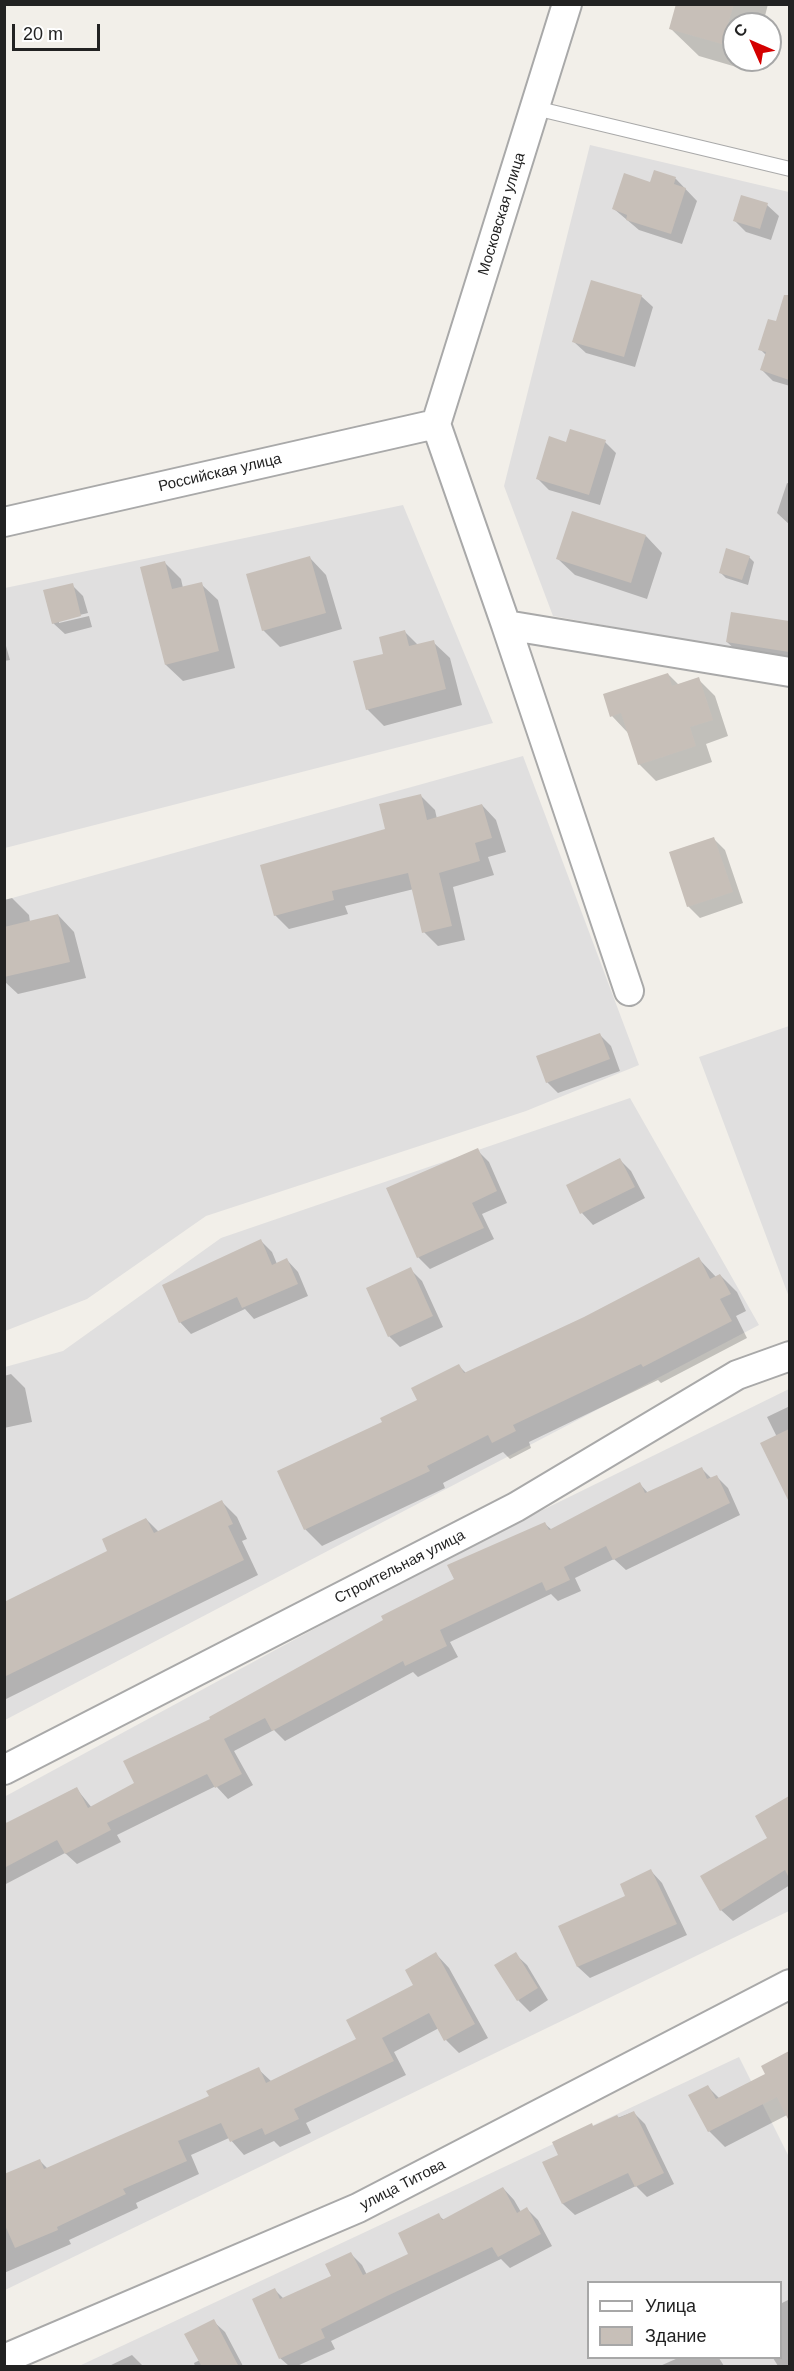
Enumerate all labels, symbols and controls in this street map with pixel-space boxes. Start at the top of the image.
scale bar [15,12,104,50]
north arrow [722,12,782,72]
text: С [730,20,750,40]
text: 20 m [23,24,63,44]
street label: Московская улица [475,150,529,278]
street label: Российская улица [157,450,283,496]
street label: Строительная улица [332,1526,468,1608]
street label: улица Титова [357,2156,449,2214]
legend [587,2281,782,2359]
text: Улица [645,2296,696,2316]
text: Здание [645,2326,706,2346]

